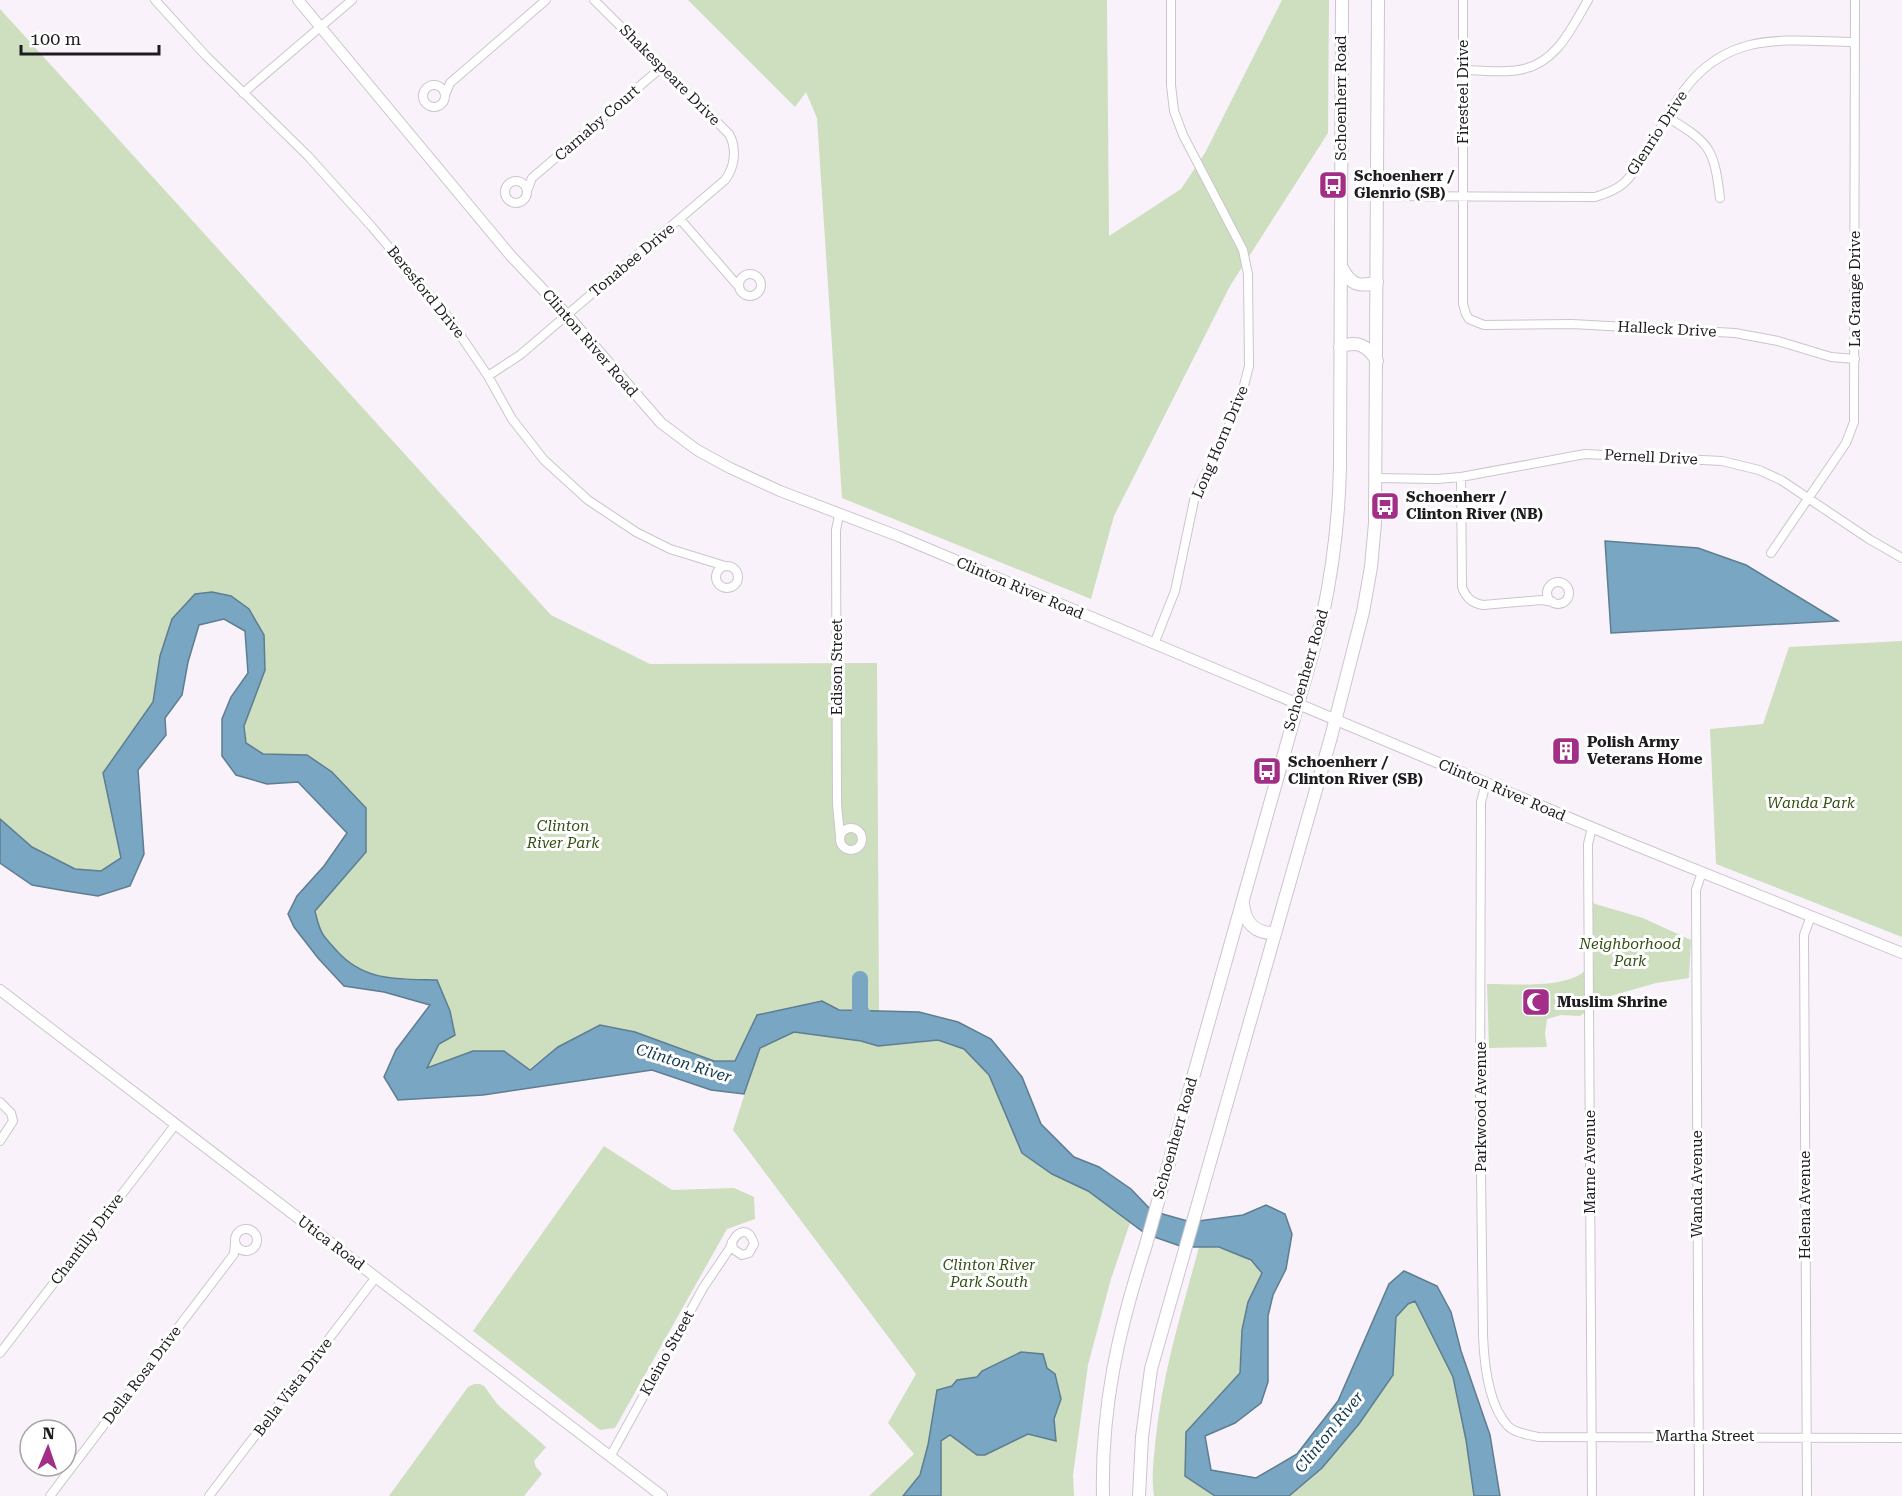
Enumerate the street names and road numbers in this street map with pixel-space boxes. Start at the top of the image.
street label: Shakespeare Drive [616,21,724,129]
street label: Schoenherr Road [1332,35,1350,161]
street label: Firesteel Drive [1454,40,1472,144]
street label: Carnaby Court [551,81,643,165]
street label: Glenrio Drive [1623,87,1691,179]
street label: Tonabee Drive [586,219,678,301]
street label: La Grange Drive [1846,231,1864,347]
street label: Beresford Drive [383,242,469,342]
street label: Clinton River Road [538,286,642,401]
street label: Halleck Drive [1617,317,1717,341]
street label: Long Horn Drive [1188,383,1252,501]
street label: Pernell Drive [1604,446,1698,468]
street label: Clinton River Road [954,553,1087,623]
street label: Schoenherr Road [1280,607,1332,733]
street label: Edison Street [828,618,846,715]
street label: Clinton River Road [1436,755,1569,825]
street label: Parkwood Avenue [1472,1042,1490,1172]
street label: Schoenherr Road [1149,1075,1201,1201]
street label: Marne Avenue [1581,1110,1599,1214]
street label: Wanda Avenue [1688,1130,1706,1238]
street label: Helena Avenue [1796,1151,1814,1259]
street label: Chantilly Drive [47,1190,127,1288]
street label: Utica Road [294,1212,368,1274]
street label: Kleino Street [636,1307,698,1399]
street label: Della Rosa Drive [99,1322,185,1428]
street label: Bella Vista Drive [250,1334,336,1440]
street label: Martha Street [1656,1427,1755,1445]

